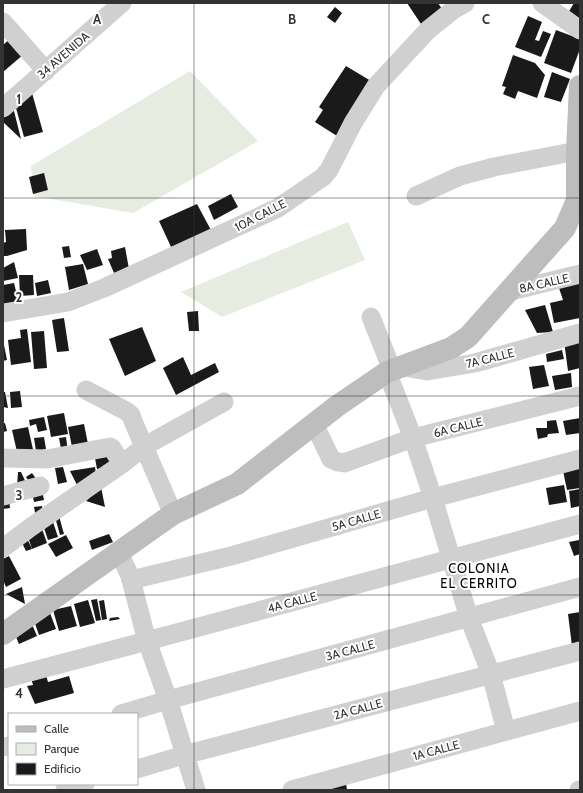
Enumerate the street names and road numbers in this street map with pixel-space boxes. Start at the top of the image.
street label: 34 AVENIDA [34,28,93,82]
street label: 10A CALLE [232,196,289,234]
street label: 8A CALLE [518,270,571,296]
street label: 7A CALLE [464,345,516,371]
street label: 6A CALLE [432,414,485,440]
street label: 5A CALLE [330,506,382,534]
street label: 4A CALLE [266,588,319,616]
street label: 3A CALLE [324,636,376,664]
street label: 2A CALLE [332,695,384,723]
street label: 1A CALLE [411,737,461,763]

